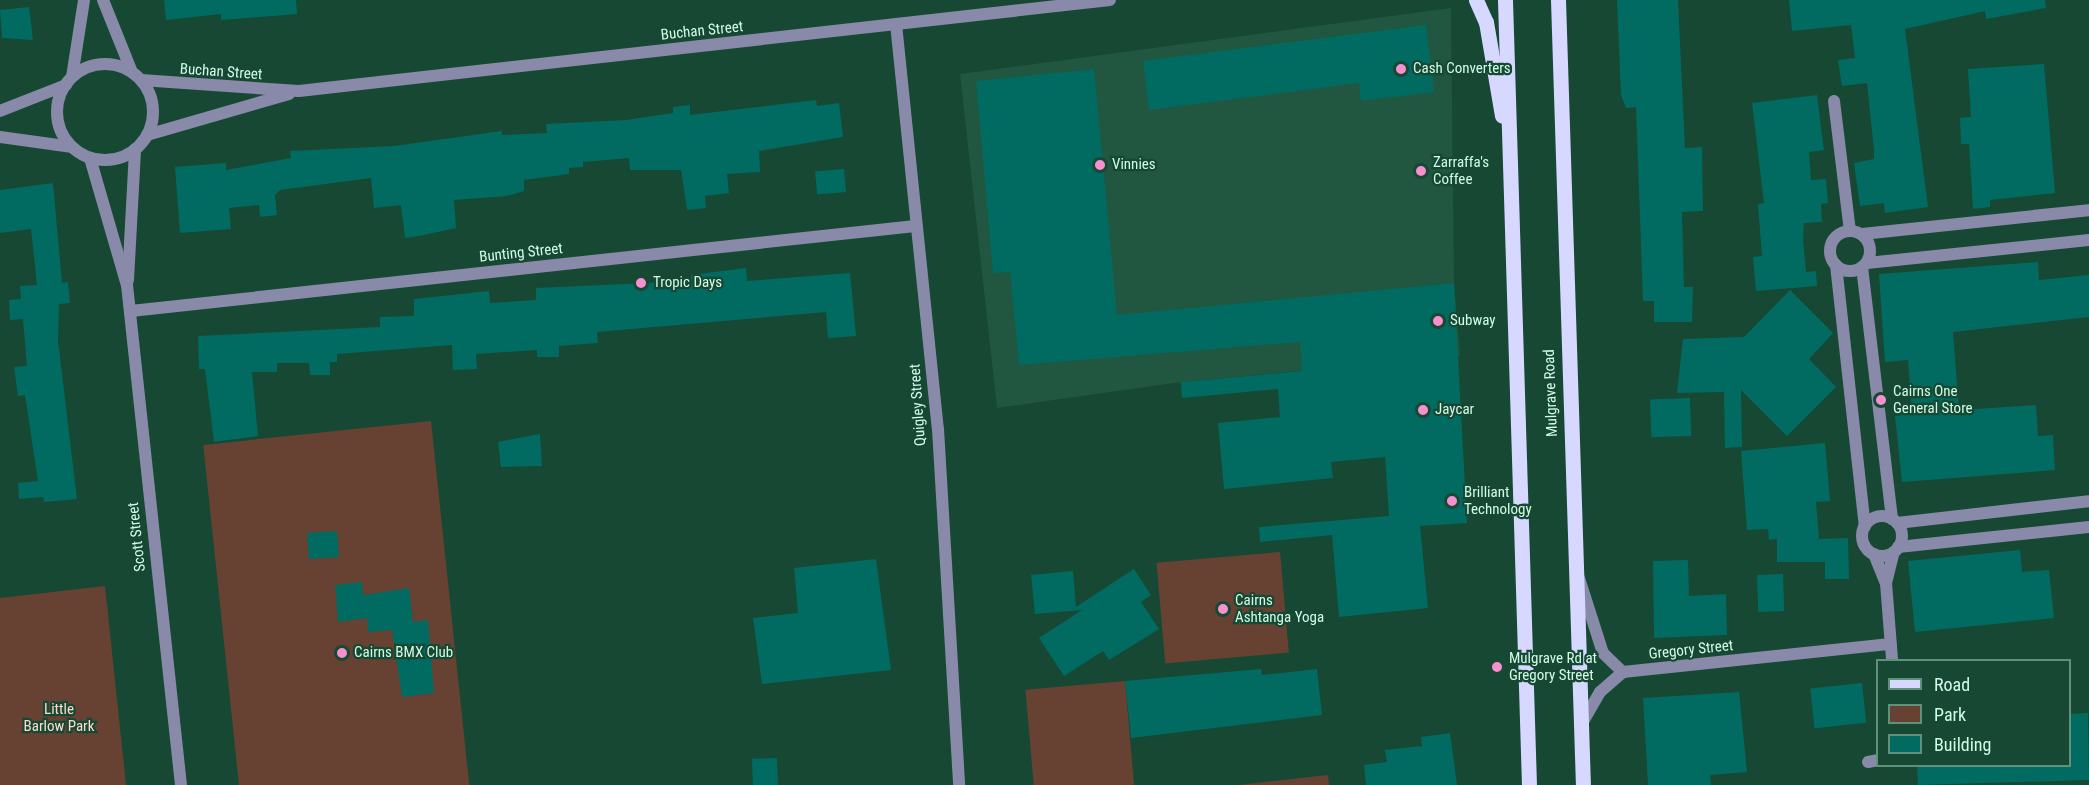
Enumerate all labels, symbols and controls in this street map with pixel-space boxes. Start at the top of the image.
street label: Buchan Street [660,18,744,44]
street label: Buchan Street [179,60,263,84]
place label: Cash Converters [1413,60,1511,78]
marker: Cash Converters [1394,62,1408,76]
place label: Zarraffa's Coffee [1433,153,1489,188]
place label: Vinnies [1112,156,1156,174]
marker: Vinnies [1093,158,1107,172]
marker: Zarraffa's Coffee [1414,164,1428,178]
street label: Bunting Street [478,240,564,266]
place label: Tropic Days [653,274,722,292]
marker: Tropic Days [634,276,648,290]
place label: Subway [1450,312,1495,330]
marker: Subway [1431,314,1445,328]
street label: Mulgrave Road [1540,349,1562,437]
street label: Quigley Street [906,363,930,447]
place label: Cairns One General Store [1893,382,1973,417]
marker: Cairns One General Store [1874,393,1888,407]
place label: Jaycar [1435,401,1474,419]
marker: Jaycar [1416,403,1430,417]
place label: Brilliant Technology [1464,483,1532,518]
marker: Brilliant Technology [1445,494,1459,508]
street label: Scott Street [124,501,150,573]
place label: Cairns Ashtanga Yoga [1235,591,1324,626]
marker: Cairns Ashtanga Yoga [1216,602,1230,616]
street label: Gregory Street [1648,637,1734,663]
place label: Cairns BMX Club [354,644,453,662]
marker: Cairns BMX Club [335,646,349,660]
place label: Mulgrave Rd at Gregory Street [1509,649,1597,684]
legend [1876,659,2071,767]
marker: Mulgrave Rd at Gregory Street [1490,660,1504,674]
text: Road [1934,674,1970,695]
park label: Little Barlow Park [24,700,94,735]
text: Park [1934,704,1966,725]
text: Building [1934,734,1991,755]

